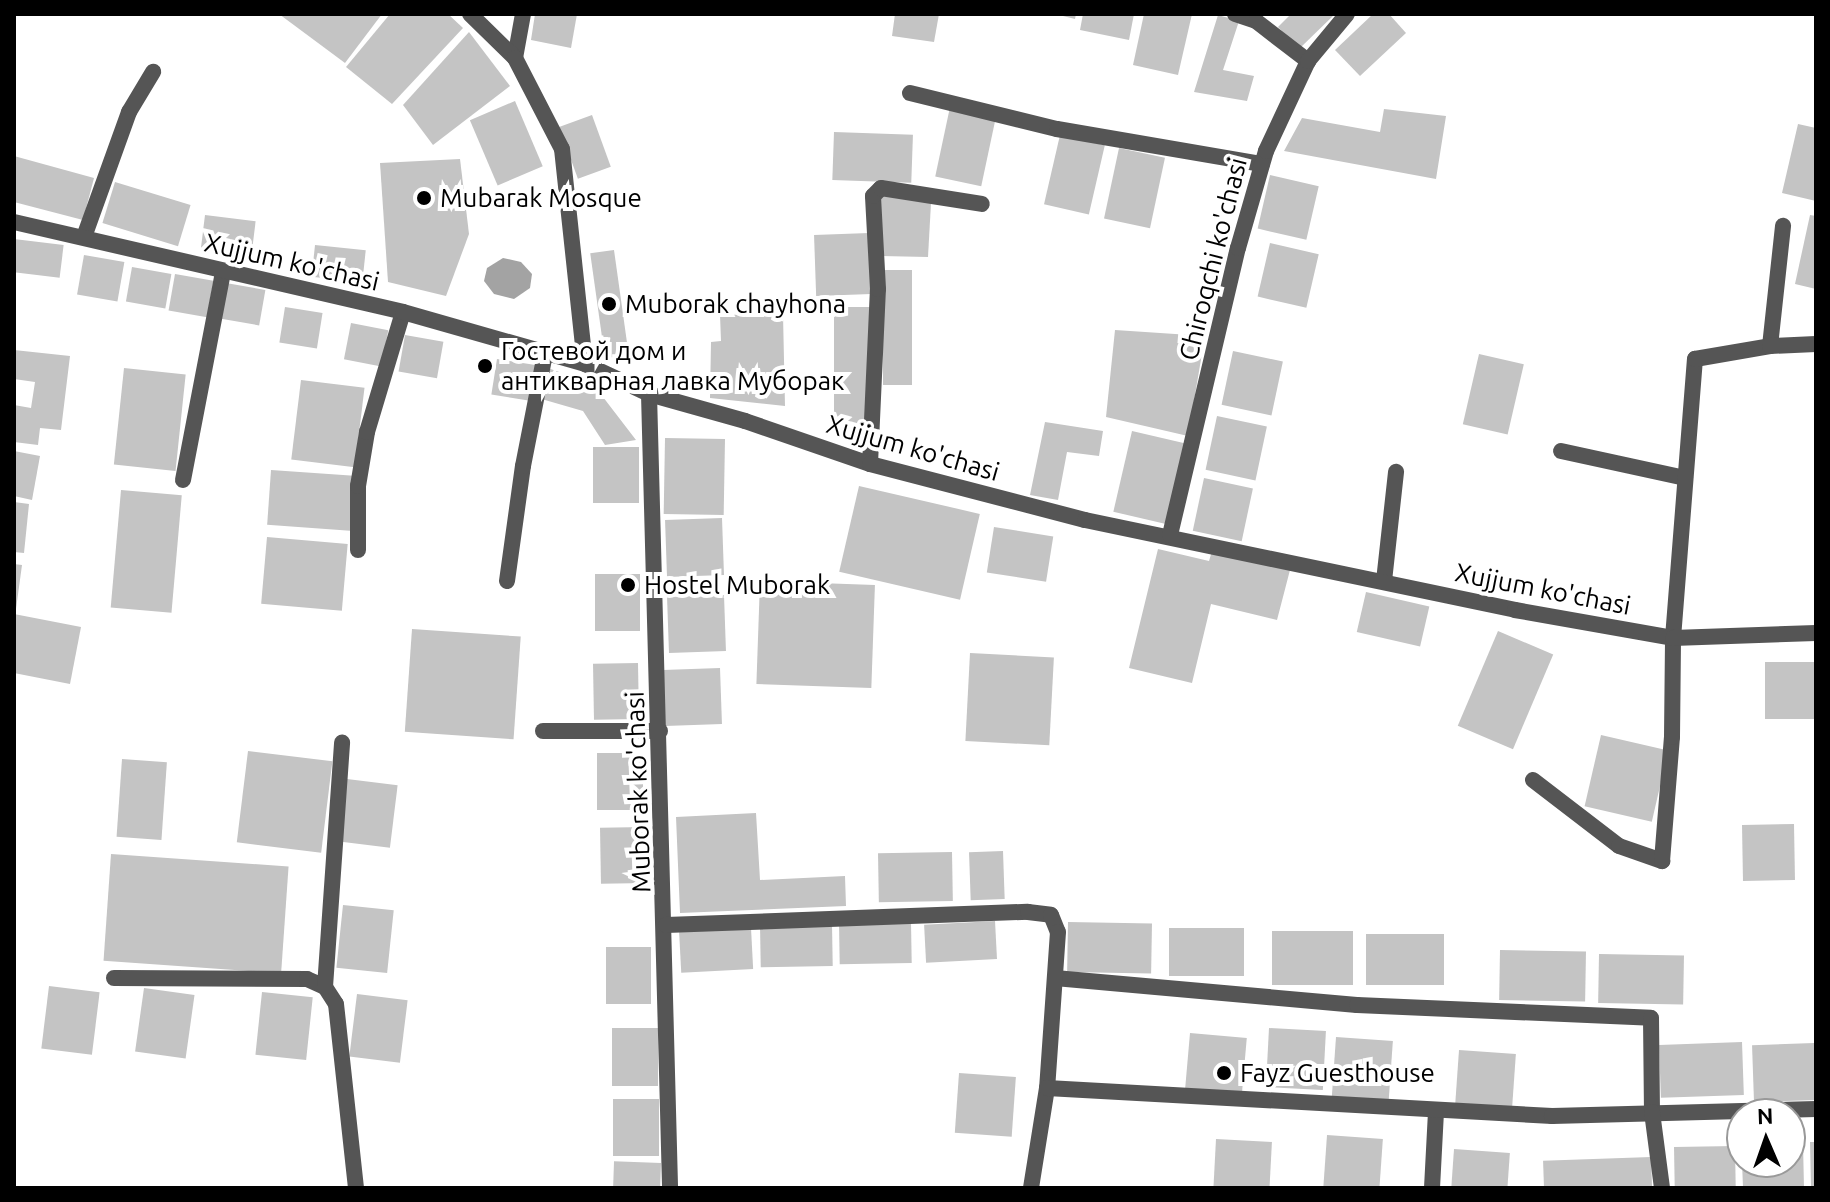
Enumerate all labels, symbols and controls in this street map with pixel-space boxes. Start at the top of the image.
street label: Chiroqchi ko'chasi [1173,154,1253,364]
place label: Mubarak Mosque [440,182,642,214]
marker: Mubarak Mosque [415,189,433,207]
street label: Xujjum ko'chasi [202,227,382,297]
place label: Muborak chayhona [625,288,846,320]
marker: Muborak chayhona [600,295,618,313]
place label: Гостевой дом и антикварная лавка Муборак [501,335,844,396]
marker: Гостевой дом и антикварная лавка Муборак [476,357,494,375]
street label: Xujjum ko'chasi [823,408,1003,488]
street label: Xujjum ko'chasi [1452,557,1634,621]
place label: Hostel Muborak [644,569,830,601]
marker: Hostel Muborak [619,576,637,594]
street label: Muborak ko'chasi [619,691,657,893]
place label: Fayz Guesthouse [1240,1057,1435,1089]
marker: Fayz Guesthouse [1215,1064,1233,1082]
north arrow [1726,1098,1806,1178]
text: N [1757,1103,1774,1128]

